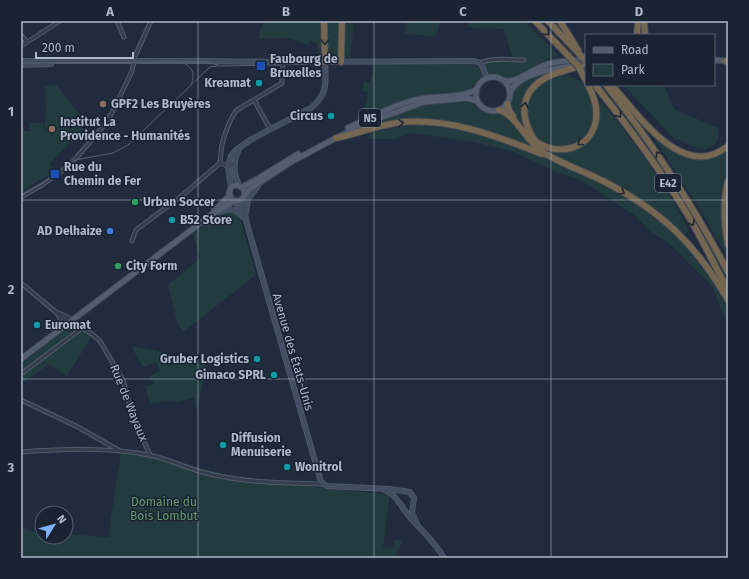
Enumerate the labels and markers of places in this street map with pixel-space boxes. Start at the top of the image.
place label: Faubourg de Bruxelles [270,52,338,80]
marker: Faubourg de Bruxelles [255,60,267,72]
place label: Kreamat [205,76,251,90]
marker: Kreamat [254,78,264,88]
place label: GPF2 Les Bruyères [111,97,211,111]
marker: GPF2 Les Bruyères [98,99,108,109]
place label: Circus [290,109,323,123]
marker: Circus [326,111,336,121]
place label: Institut La Providence - Humanités [60,115,190,143]
marker: Institut La Providence - Humanités [47,124,57,134]
place label: Rue du Chemin de Fer [64,160,141,188]
marker: Rue du Chemin de Fer [49,168,61,180]
place label: Urban Soccer [143,195,216,209]
marker: Urban Soccer [130,197,140,207]
place label: B52 Store [180,213,232,227]
marker: B52 Store [167,215,177,225]
place label: AD Delhaize [36,224,102,238]
marker: AD Delhaize [105,226,115,236]
place label: City Form [126,259,177,273]
marker: City Form [113,261,123,271]
place label: Euromat [45,318,91,332]
marker: Euromat [32,320,42,330]
place label: Gruber Logistics [160,352,249,366]
marker: Gruber Logistics [252,354,262,364]
place label: Gimaco SPRL [195,368,266,382]
marker: Gimaco SPRL [269,370,279,380]
place label: Diffusion Menuiserie [231,431,292,459]
marker: Diffusion Menuiserie [218,440,228,450]
place label: Wonitrol [295,460,342,474]
marker: Wonitrol [282,462,292,472]

